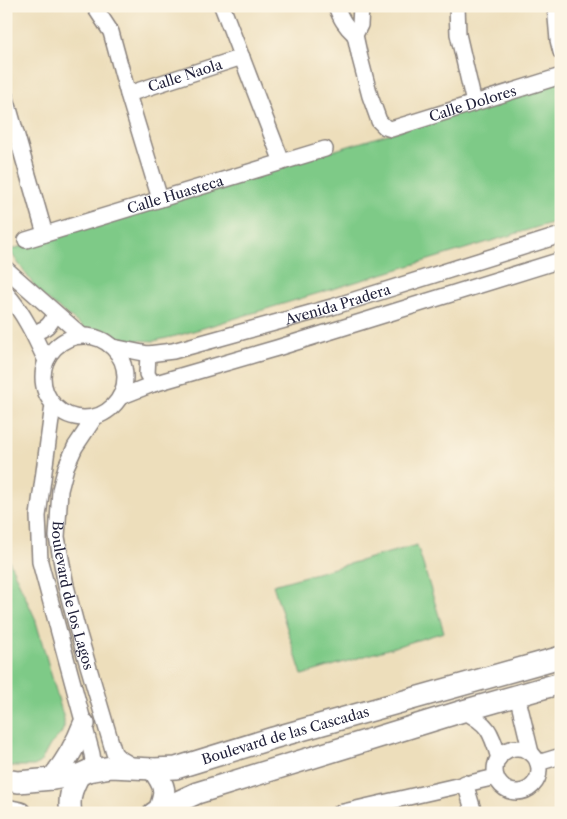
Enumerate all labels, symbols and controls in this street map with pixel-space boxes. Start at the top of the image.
street label: Calle Naola [146,55,225,96]
street label: Calle Dolores [427,81,519,126]
street label: Calle Huasteca [125,171,226,218]
street label: Avenida Pradera [282,280,393,329]
street label: Boulevard de los Lagos [48,520,98,672]
street label: Boulevard de las Cascadas [199,702,371,769]

